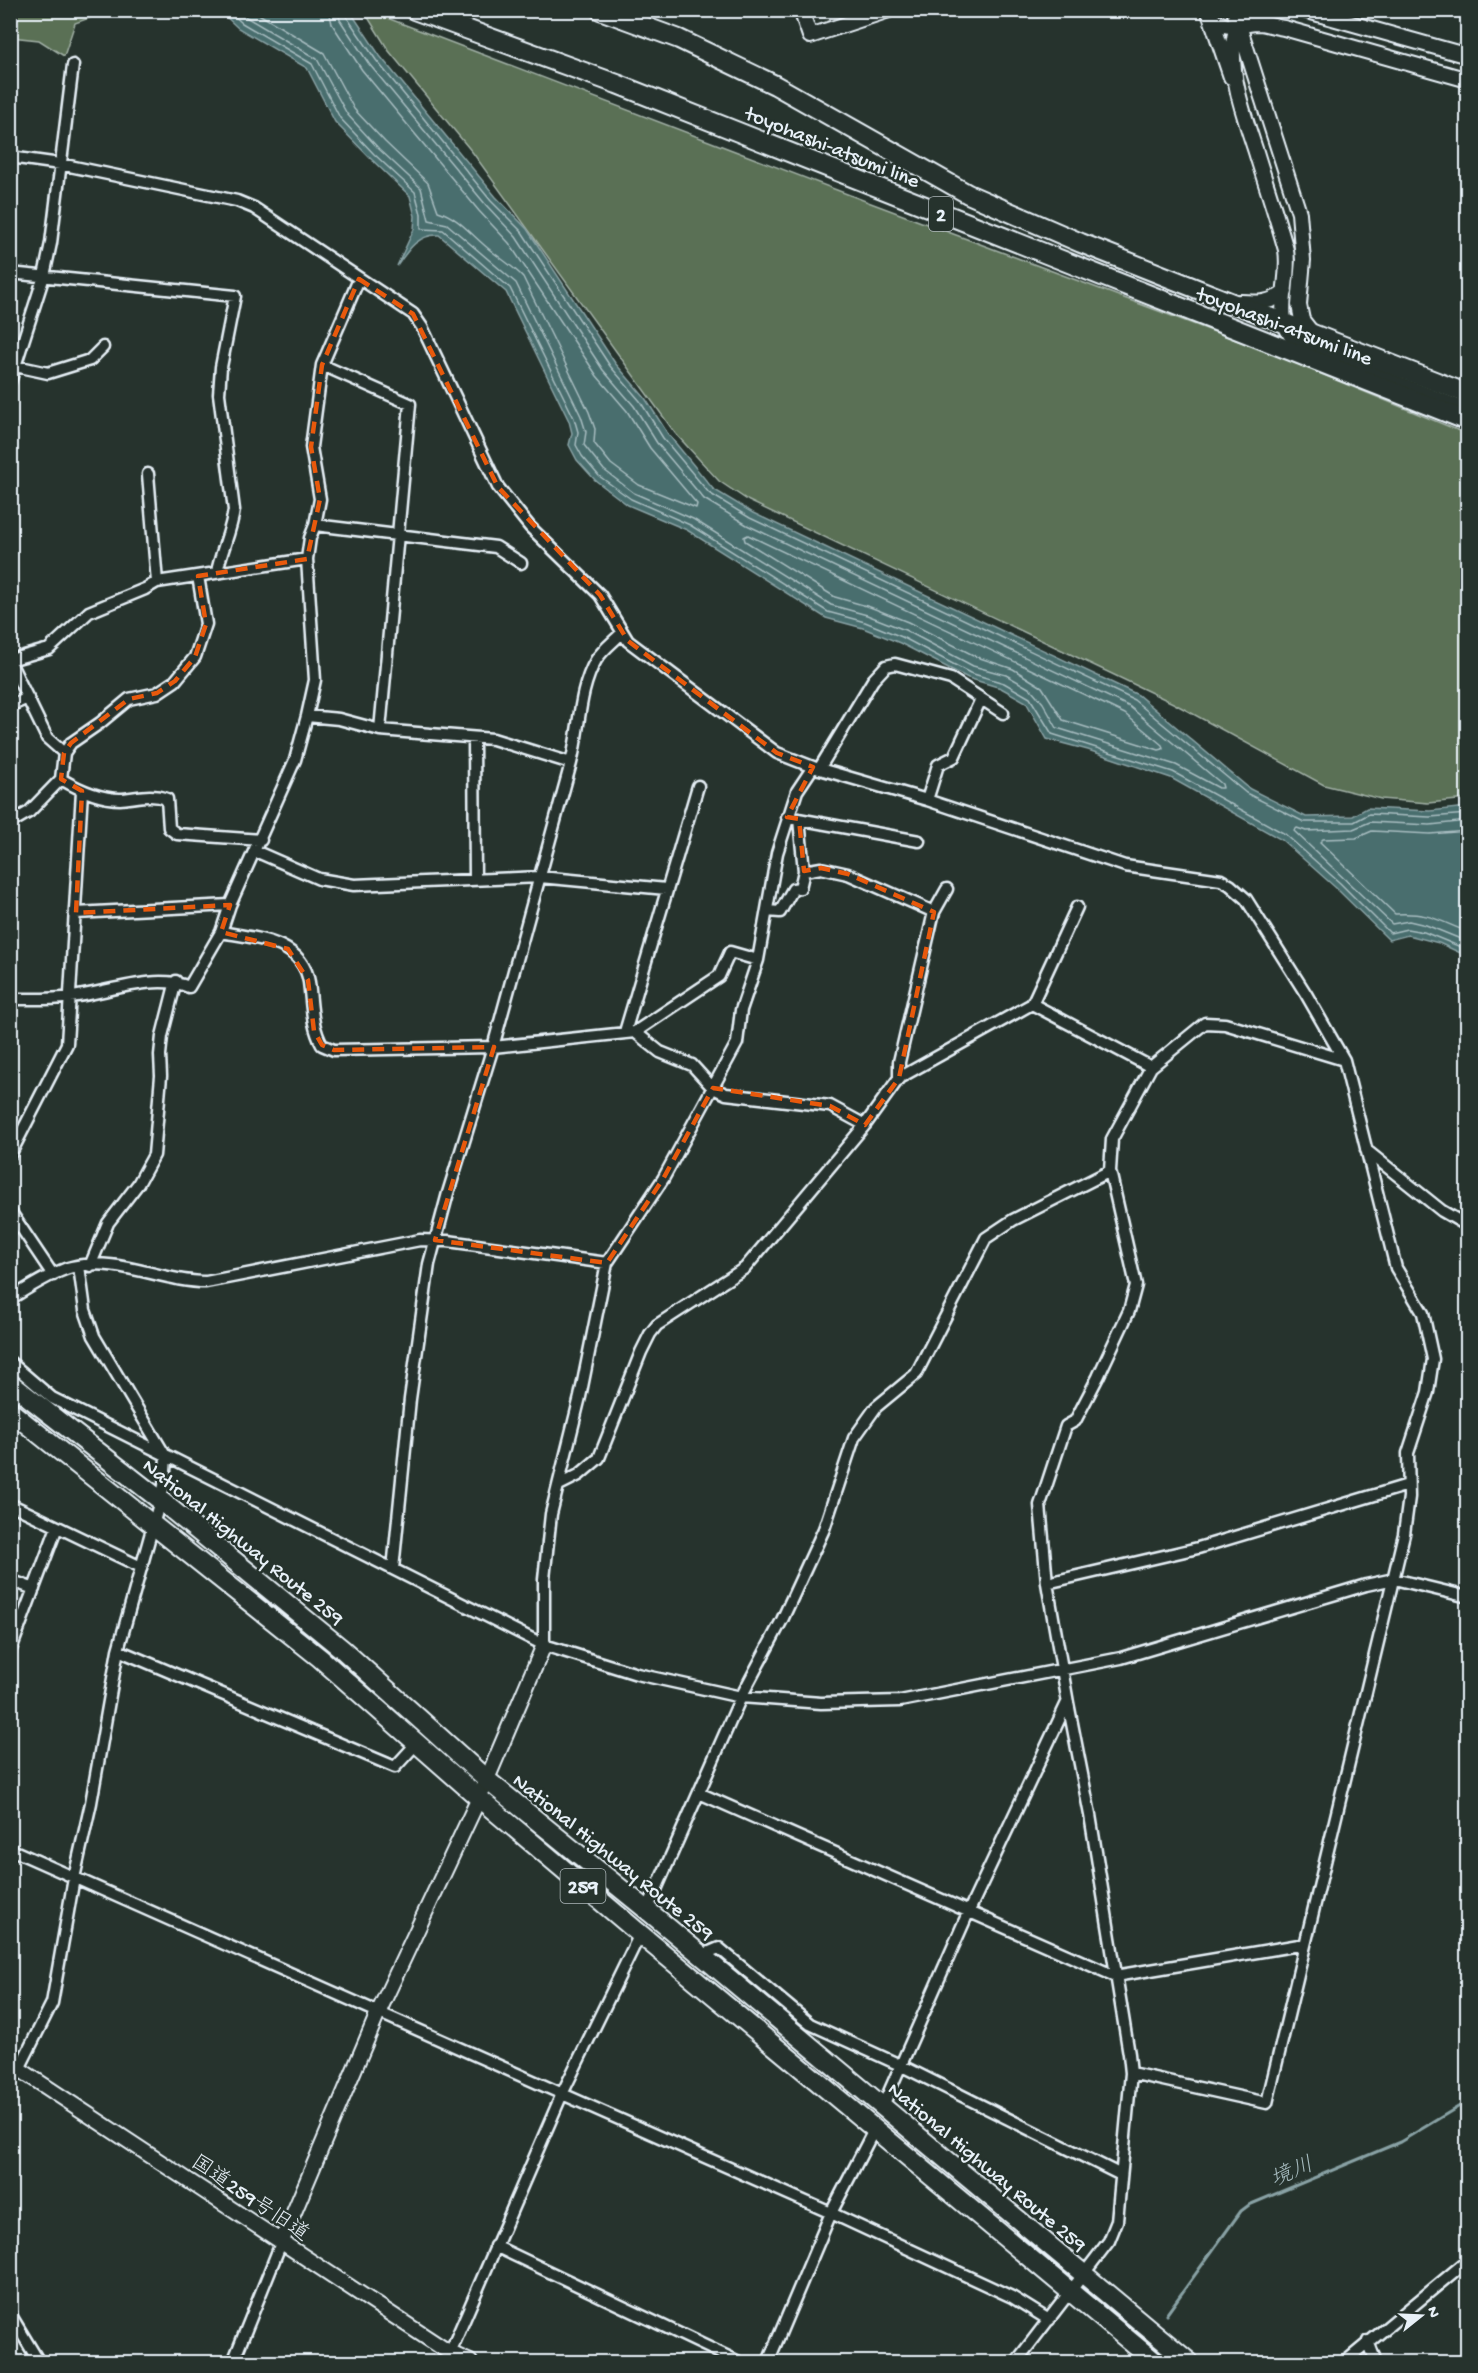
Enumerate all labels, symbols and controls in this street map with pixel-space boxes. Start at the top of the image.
street label: toyohashi-atsumi line [739,102,924,196]
road number: 2 [929,197,953,231]
street label: toyohashi-atsumi line [1191,283,1376,374]
street label: National Highway Route 259 [136,1455,348,1633]
street label: National Highway Route 259 [508,1767,720,1945]
road number: 259 [560,1869,606,1903]
street label: National Highway Route 259 [881,2078,1091,2259]
street label: 国道259号旧道 [185,2150,313,2249]
water label: 境川 [1267,2152,1318,2194]
north arrow [1391,2286,1451,2346]
text: N [1421,2305,1443,2321]

